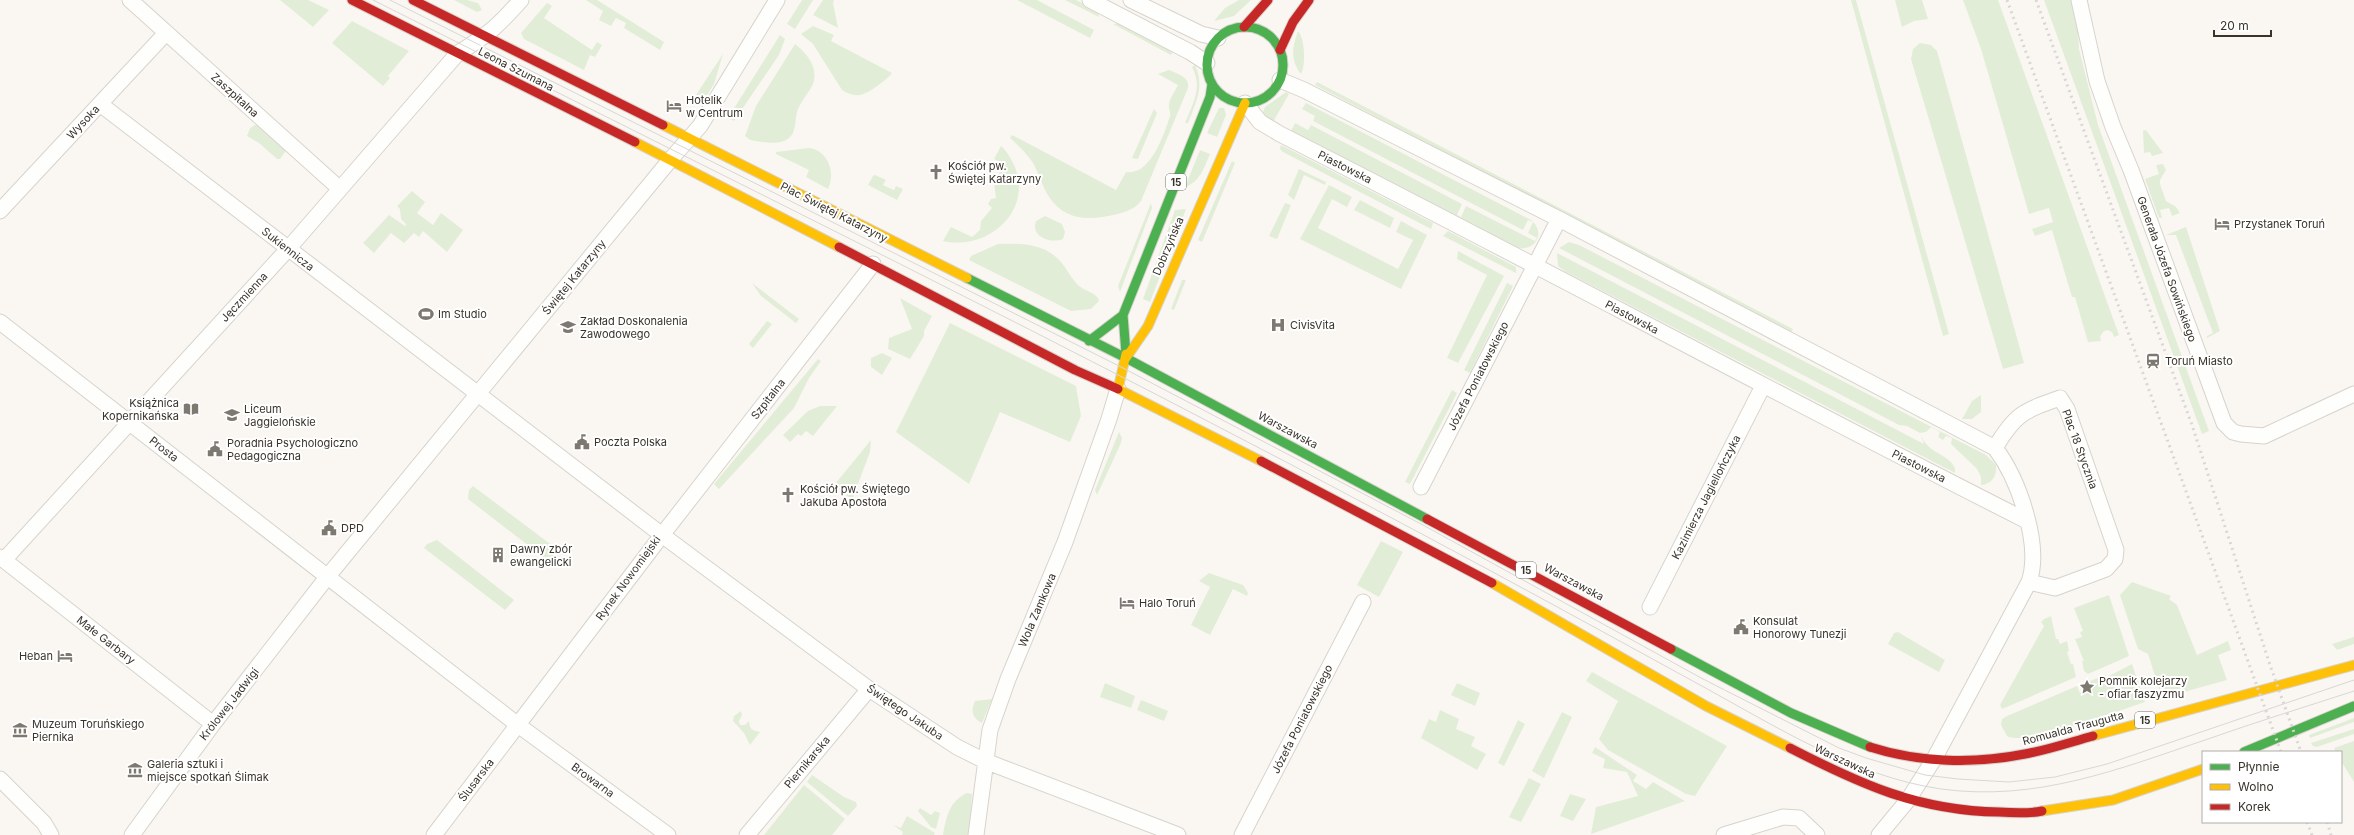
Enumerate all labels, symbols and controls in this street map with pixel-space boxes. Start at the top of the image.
scale bar [2214,12,2271,38]
text: 20 m [2220,18,2249,33]
street label: Leona Szumana [476,44,556,94]
street label: Zaszpitalna [208,70,262,120]
place label: Hotelik w Centrum [686,93,743,120]
hotel icon: Hotelik w Centrum [665,97,683,115]
street label: Wysoka [64,102,102,142]
street label: Piastowska [1316,147,1374,187]
place label: Kościół pw. Świętej Katarzyny [948,159,1041,186]
church icon: Kościół pw. Świętej Katarzyny [927,163,945,181]
road number: 15 [1166,174,1186,190]
street label: Plac Świętej Katarzyny [778,179,890,245]
street label: Generała Józefa Sowińskiego [2134,194,2200,344]
street label: Dobrzyńska [1149,215,1187,277]
hotel icon: Przystanek Toruń [2213,215,2231,233]
place label: Przystanek Toruń [2234,217,2325,231]
street label: Sukiennicza [259,224,317,274]
street label: Świętej Katarzyny [539,236,609,318]
street label: Jęczmienna [217,269,271,325]
street label: Piastowska [1603,297,1661,337]
sports icon: Im Studio [417,305,435,323]
place label: Im Studio [438,307,487,321]
place label: Zakład Doskonalenia Zawodowego [580,314,688,341]
hospital icon: CivisVita [1269,316,1287,334]
school or university icon: Zakład Doskonalenia Zawodowego [559,318,577,336]
place label: CivisVita [1290,318,1335,332]
street label: Józefa Poniatowskiego [1444,319,1512,433]
station icon: Toruń Miasto [2144,352,2162,370]
place label: Toruń Miasto [2165,354,2233,368]
street label: Szpitalna [748,376,788,422]
place label: Książnica Kopernikańska [102,396,179,423]
library icon: Książnica Kopernikańska [182,400,200,418]
place label: Liceum Jaggielońskie [244,402,316,429]
school or university icon: Liceum Jaggielońskie [223,406,241,424]
street label: Plac 18 Stycznia [2059,407,2101,491]
street label: Warszawska [1256,408,1320,452]
street label: Kazimierza Jagiellończyka [1668,432,1744,562]
street label: Prosta [147,433,181,465]
public building icon: Poczta Polska [573,433,591,451]
place label: Poczta Polska [594,435,667,449]
place label: Poradnia Psychologiczno Pedagogiczna [227,436,359,463]
public building icon: Poradnia Psychologiczno Pedagogiczna [206,440,224,458]
street label: Piastowska [1890,446,1948,486]
place label: Kościół pw. Świętego Jakuba Apostoła [800,482,910,509]
church icon: Kościół pw. Świętego Jakuba Apostoła [779,486,797,504]
public building icon: DPD [320,519,338,537]
place label: DPD [341,521,364,535]
street label: Rynek Nowomiejski [593,533,663,623]
place label: Dawny zbór ewangelicki [510,542,572,569]
building icon: Dawny zbór ewangelicki [489,546,507,564]
street label: Warszawska [1542,560,1606,604]
road number: 15 [1516,562,1536,578]
street label: Wola Zamkowa [1015,571,1059,649]
hotel icon: Halo Toruń [1118,594,1136,612]
place label: Halo Toruń [1139,596,1196,610]
street label: Małe Garbary [74,613,138,667]
place label: Konsulat Honorowy Tunezji [1753,614,1846,641]
public building icon: Konsulat Honorowy Tunezji [1732,618,1750,636]
hotel icon: Heban [56,647,74,665]
place label: Heban [19,649,53,663]
street label: Józefa Poniatowskiego [1268,662,1336,776]
street label: Królowej Jadwigi [196,665,262,743]
place label: Pomnik kolejarzy - ofiar faszyzmu [2099,674,2187,701]
place icon: Pomnik kolejarzy - ofiar faszyzmu [2078,678,2096,696]
street label: Świętego Jakuba [864,681,946,743]
street label: Romualda Traugutta [2021,708,2125,748]
road number: 15 [2135,712,2155,728]
place label: Muzeum Toruńskiego Piernika [32,717,145,744]
museum icon: Muzeum Toruńskiego Piernika [11,721,29,739]
street label: Piernikarska [781,733,833,791]
street label: Warszawska [1812,741,1878,781]
legend [2202,751,2342,823]
street label: Ślusarska [455,756,497,804]
place label: Galeria sztuki i miejsce spotkań Ślimak [147,757,269,784]
text: Płynnie [2238,759,2279,774]
street label: Browarna [569,760,617,800]
museum icon: Galeria sztuki i miejsce spotkań Ślimak [126,761,144,779]
text: Wolno [2238,779,2274,794]
text: Korek [2238,799,2271,814]

